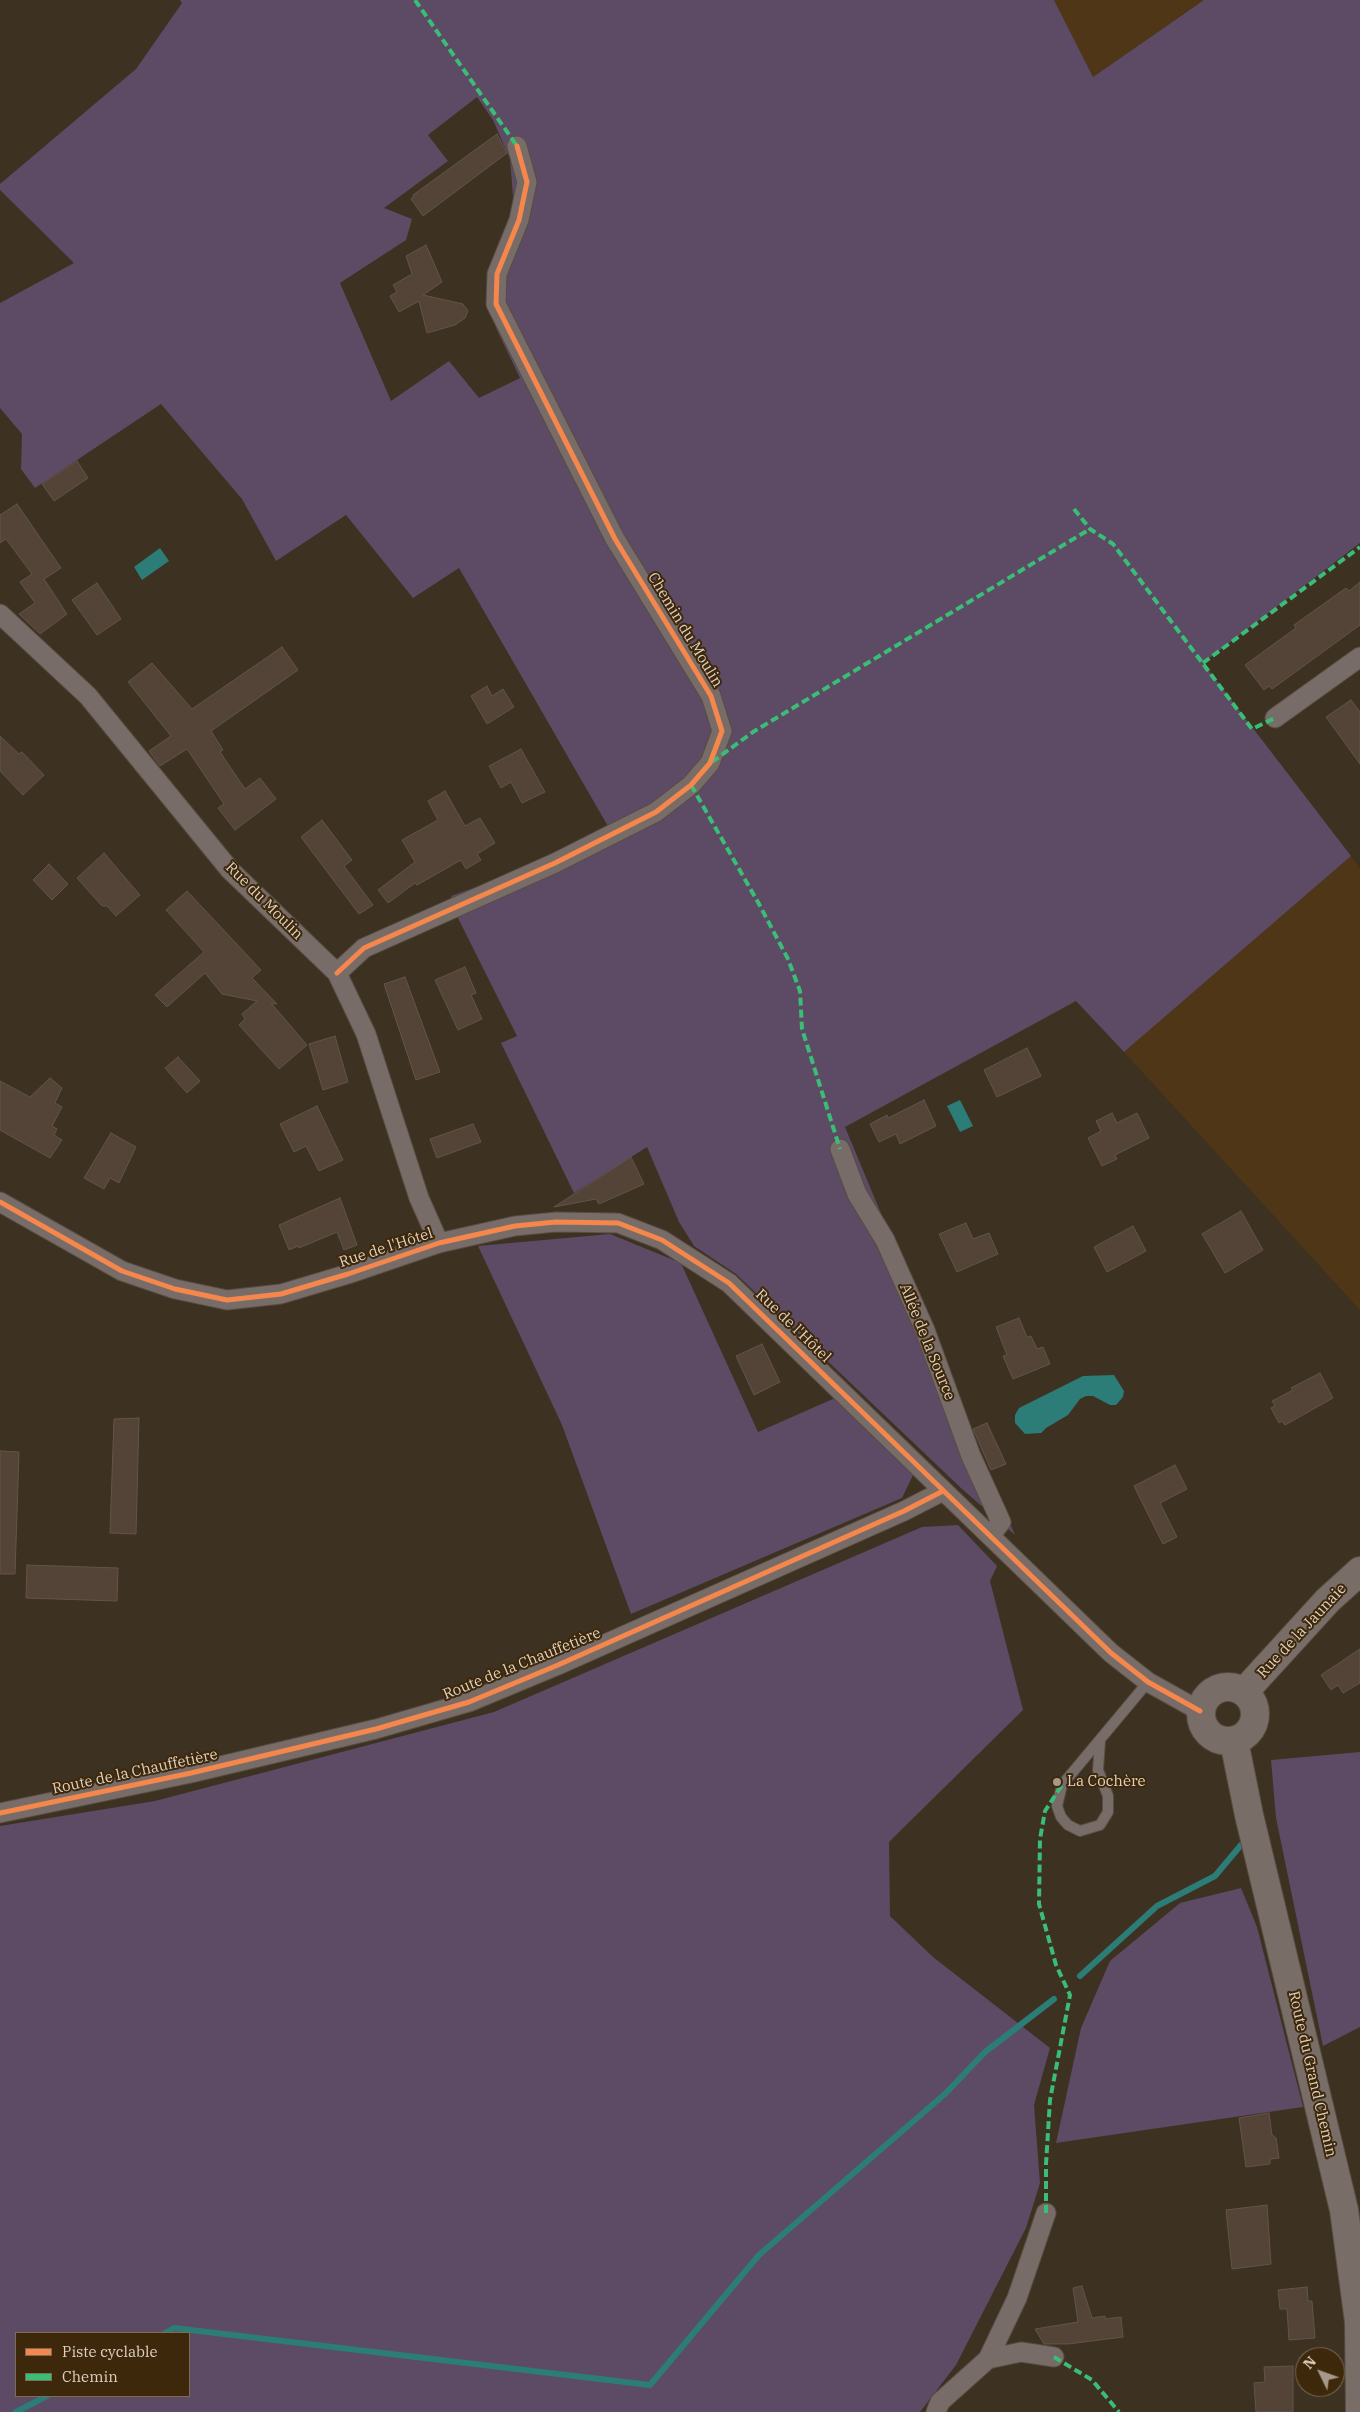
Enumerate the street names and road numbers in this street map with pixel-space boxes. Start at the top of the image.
street label: Chemin du Moulin [644,569,726,691]
street label: Rue du Moulin [221,858,307,944]
street label: Rue de l'Hôtel [337,1224,435,1272]
street label: Allée de la Source [895,1281,959,1403]
street label: Rue de l'Hôtel [752,1286,834,1366]
street label: Rue de la Jaunaie [1254,1580,1350,1682]
street label: Route de la Chauffetière [440,1624,604,1704]
street label: Route de la Chauffetière [51,1746,219,1798]
street label: Route du Grand Chemin [1284,1989,1340,2159]

